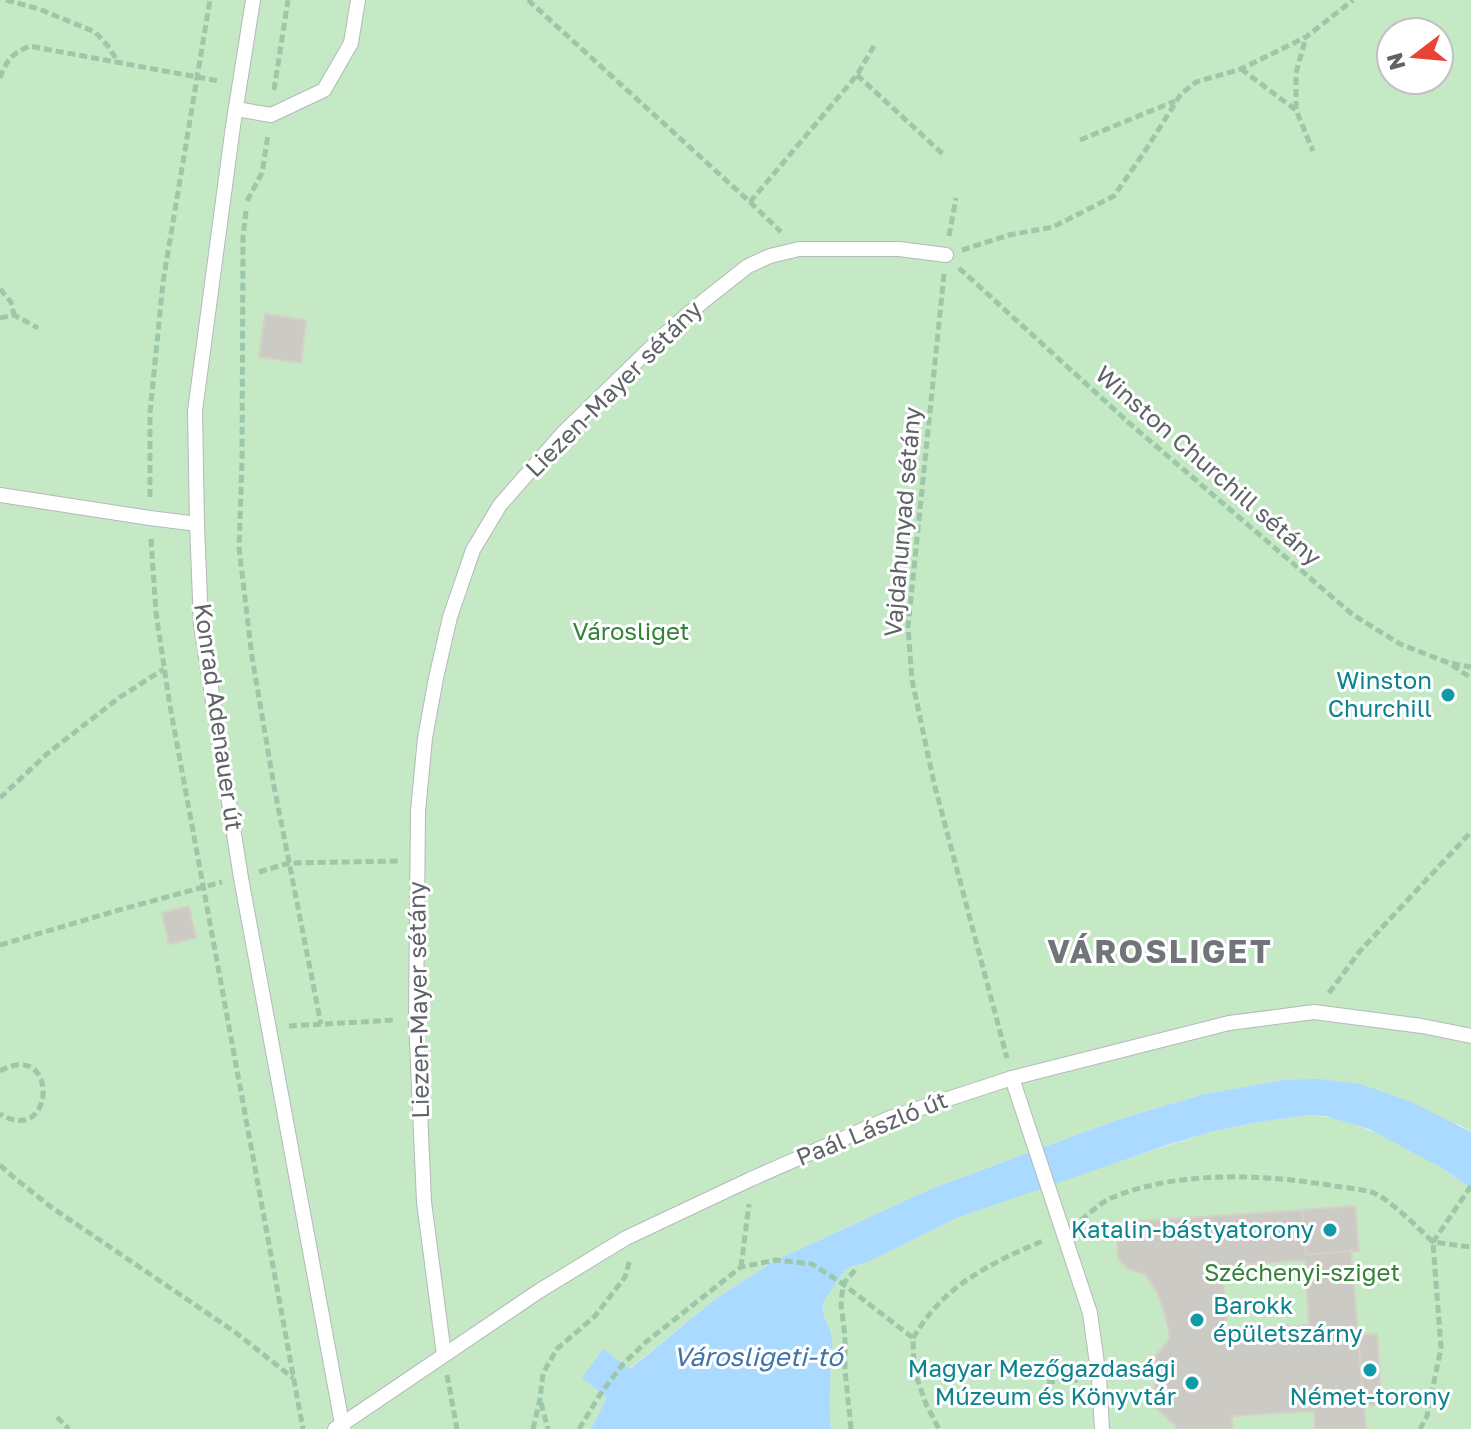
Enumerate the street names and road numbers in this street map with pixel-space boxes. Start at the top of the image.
street label: Liezen-Mayer sétány [519,294,707,482]
street label: Winston Churchill sétány [1090,359,1328,571]
street label: Vajdahunyad sétány [877,406,926,638]
street label: Konrad Adenauer út [189,601,250,832]
street label: Liezen-Mayer sétány [401,881,434,1119]
street label: Paál László út [792,1084,951,1171]

